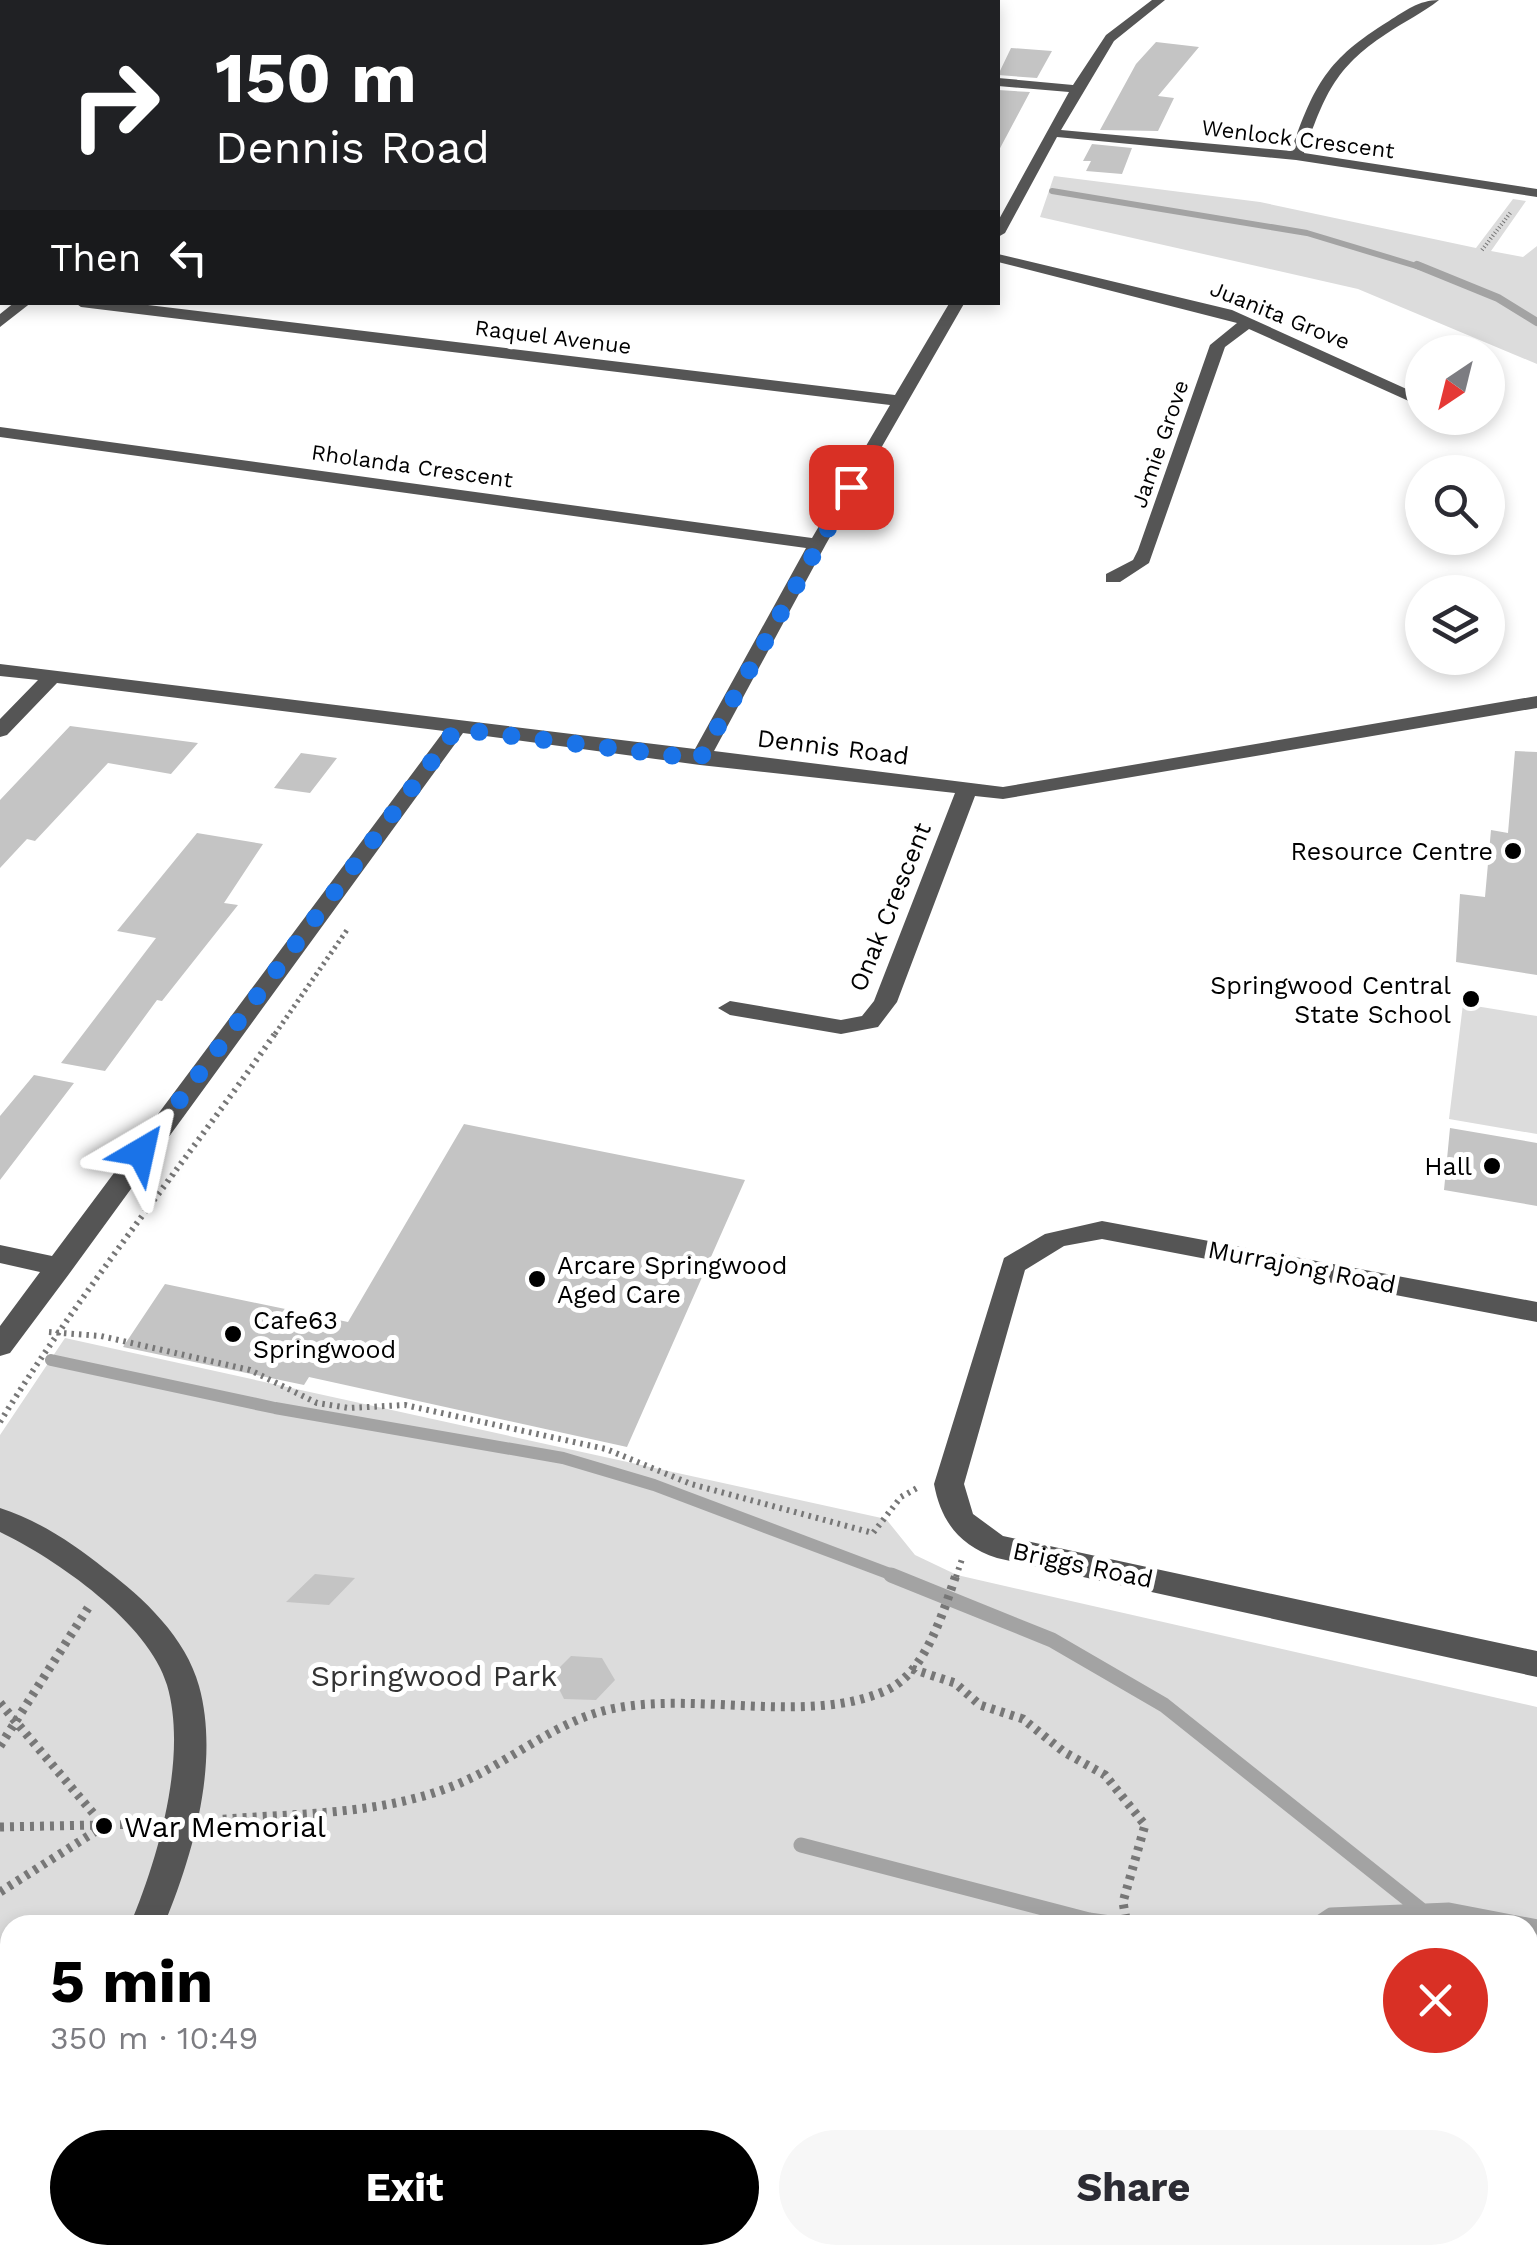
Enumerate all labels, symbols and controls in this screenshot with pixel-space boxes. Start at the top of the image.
text: 150 m [215,37,417,119]
icon: right [50,40,180,170]
street label: Wenlock Crescent [1200,115,1396,163]
text: Dennis Road [215,121,490,174]
icon: left [161,230,216,285]
text: Then [50,236,141,280]
street label: Juanita Grove [1207,276,1353,354]
street label: Raquel Avenue [473,315,633,359]
north arrow [1405,335,1505,435]
map controls [1405,335,1505,675]
street label: Jamie Grove [1126,377,1194,511]
street label: Rholanda Crescent [310,439,514,493]
pin [809,445,894,530]
button: search [1405,455,1505,555]
icon: arrive [824,460,879,515]
button: layers [1405,575,1505,675]
street label: Dennis Road [755,723,911,771]
street label: Onak Crescent [843,818,937,995]
place label: Resource Centre [1290,837,1493,866]
marker: Resource Centre [1502,840,1524,862]
place label: Springwood Central State School [1210,971,1451,1029]
marker: Springwood Central State School [1460,988,1482,1010]
position arrow [89,1100,193,1204]
place label: Hall [1424,1152,1472,1181]
marker: Hall [1481,1155,1503,1177]
street label: Murrajong Road [1206,1235,1398,1299]
place label: Arcare Springwood Aged Care [557,1251,787,1309]
marker: Arcare Springwood Aged Care [526,1268,548,1290]
place label: Cafe63 Springwood [253,1306,396,1364]
marker: Cafe63 Springwood [222,1323,244,1345]
street label: Briggs Road [1010,1536,1156,1594]
park label: Springwood Park [311,1658,557,1693]
place label: War Memorial [124,1809,326,1844]
marker: War Memorial [93,1815,115,1837]
text: 5 min [50,1946,213,2017]
button: close [1383,1948,1488,2053]
text: 350 m · 10:49 [50,2019,258,2057]
button: Exit [50,2130,759,2245]
button: Share [779,2130,1488,2245]

